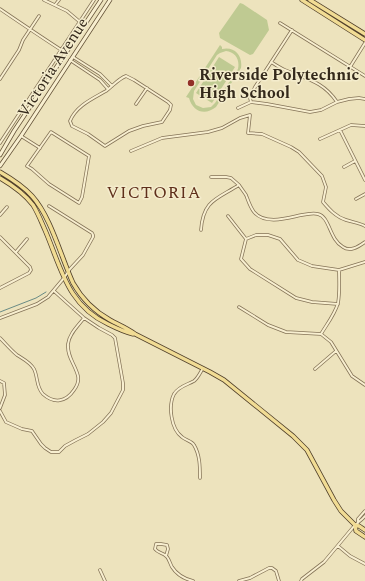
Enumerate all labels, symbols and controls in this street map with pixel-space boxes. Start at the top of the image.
street label: Victoria Avenue [12,13,94,122]
place label: Riverside Polytechnic High School [199,63,359,105]
marker: Riverside Polytechnic High School [186,78,196,88]
district label: VICTORIA [106,180,202,206]

